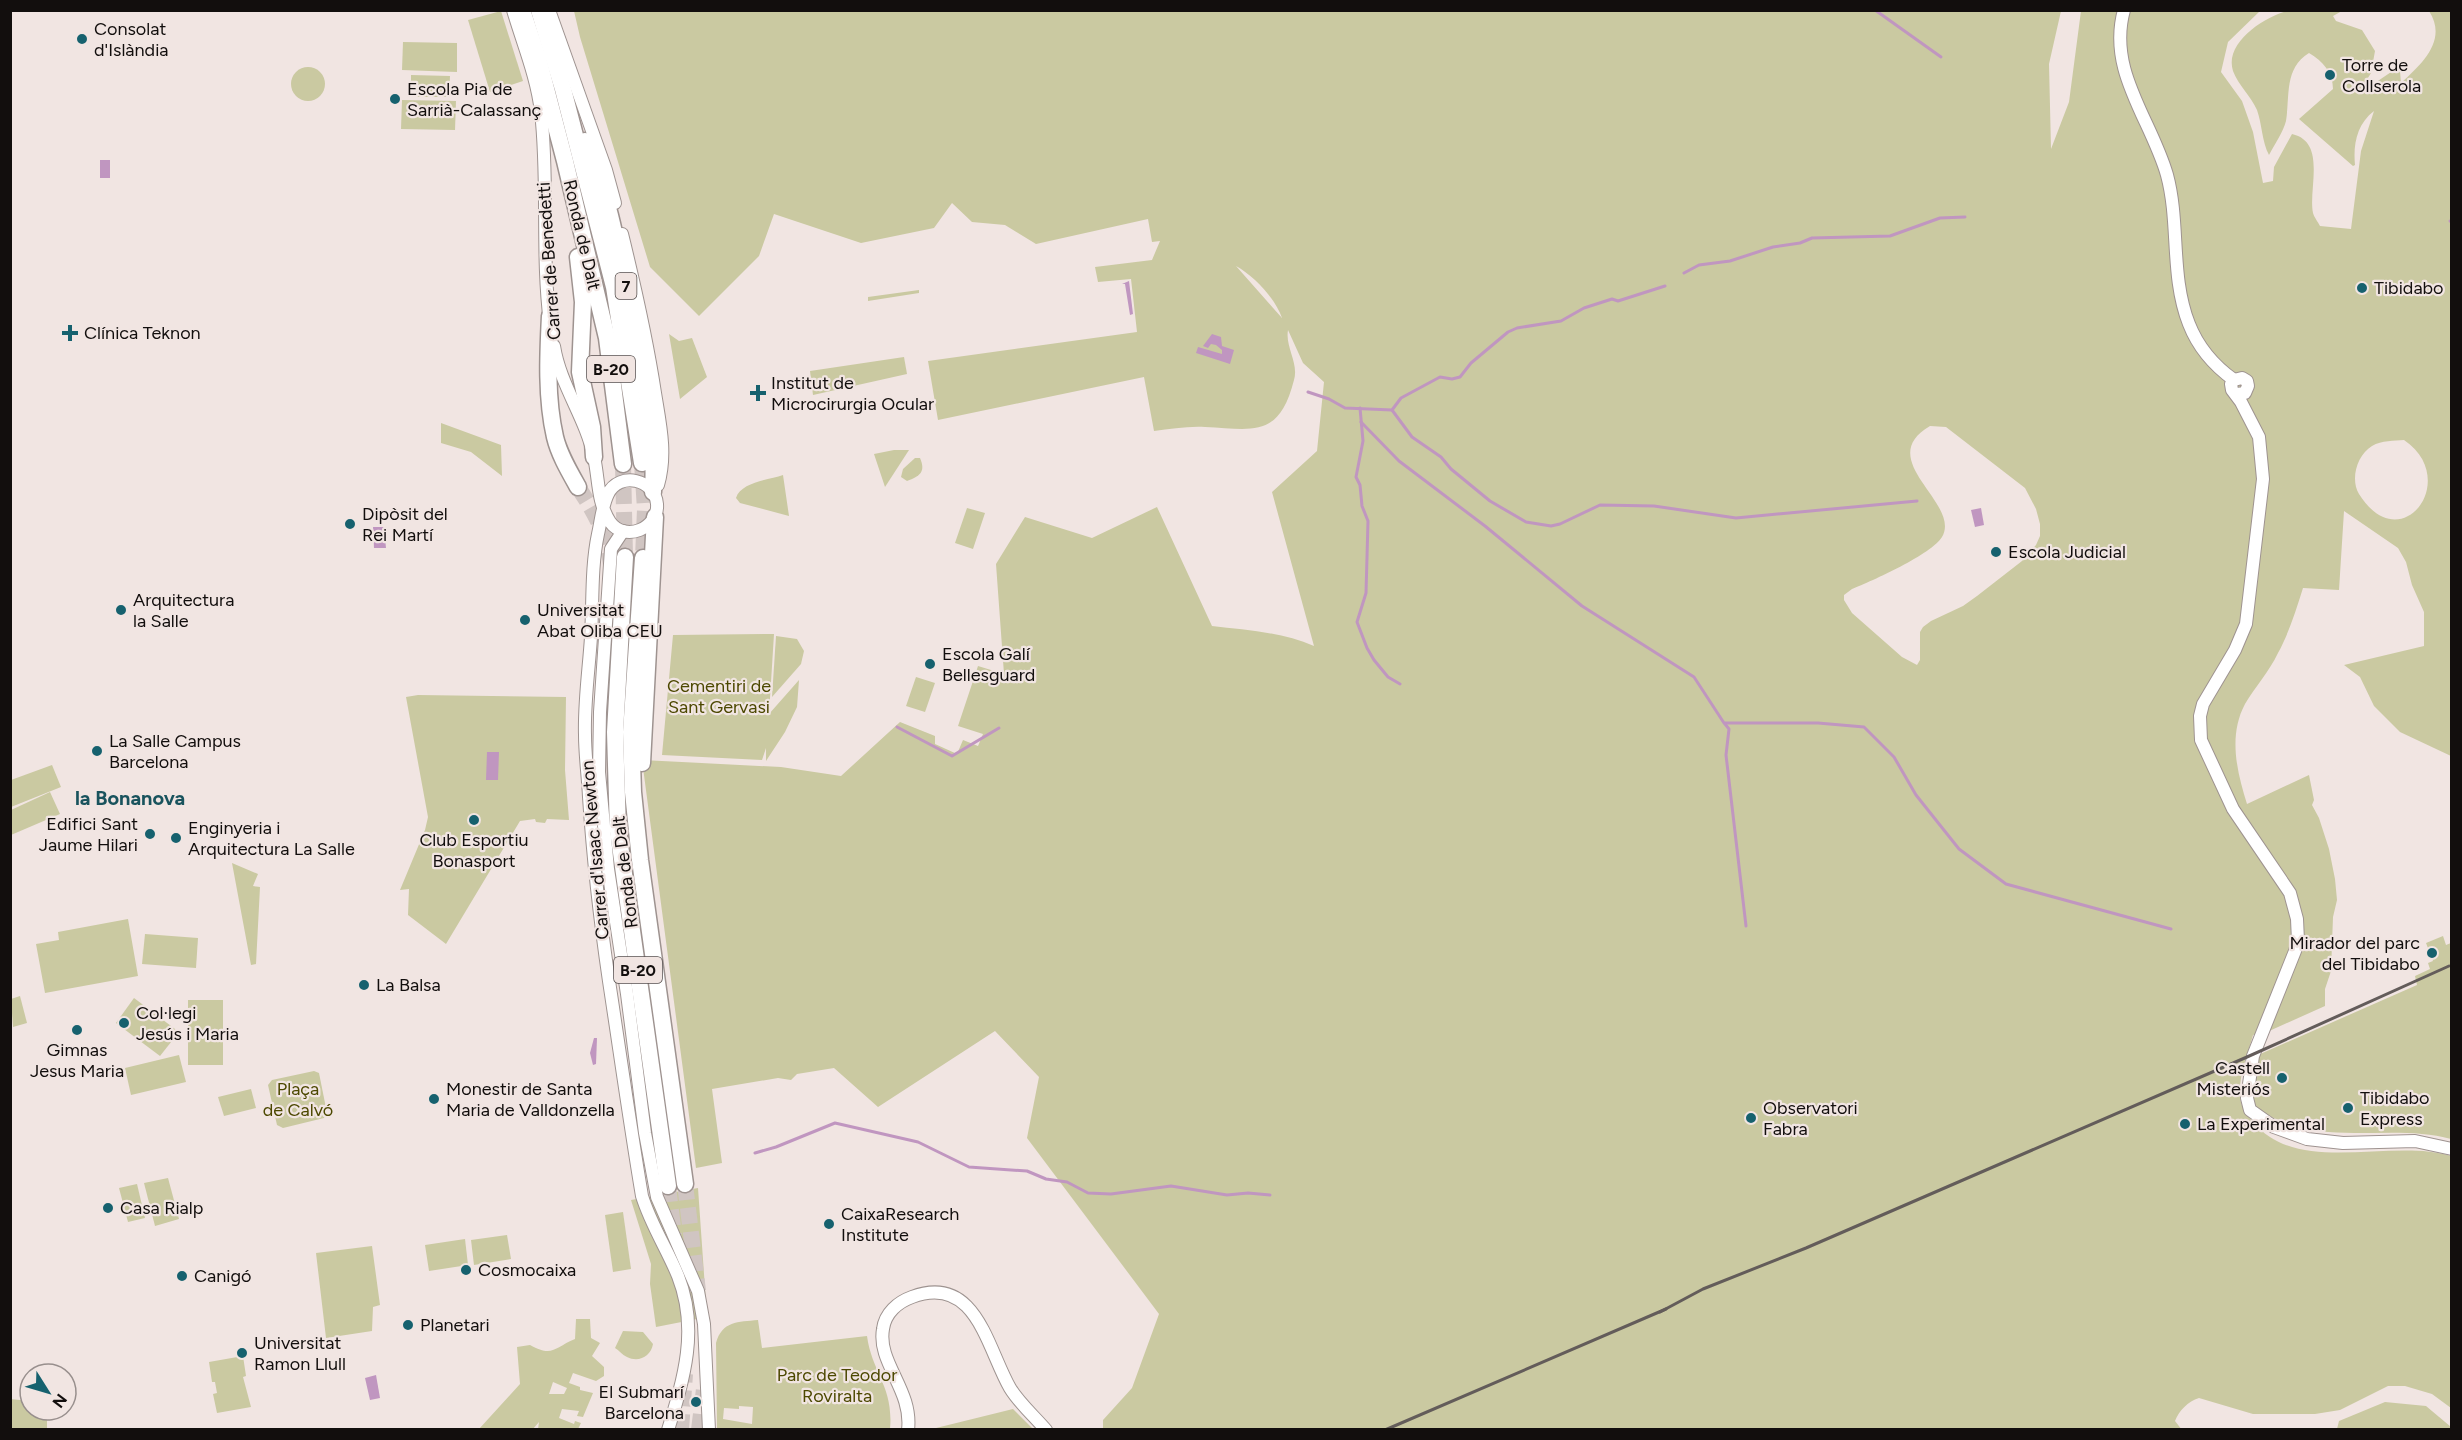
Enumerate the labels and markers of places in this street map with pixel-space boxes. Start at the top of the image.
place label: Consolat d'Islàndia [94,18,168,61]
marker: Consolat d'Islàndia [75,32,89,46]
place label: Torre de Collserola [2342,54,2421,97]
marker: Torre de Collserola [2323,68,2337,82]
place label: Escola Pia de Sarrià-Calassanç [407,78,542,121]
marker: Escola Pia de Sarrià-Calassanç [388,92,402,106]
place label: Tibidabo [2374,277,2444,299]
marker: Tibidabo [2355,281,2369,295]
place label: Clínica Teknon [84,322,201,344]
marker: Clínica Teknon [61,324,79,342]
place label: Institut de Microcirurgia Ocular [771,372,934,415]
marker: Institut de Microcirurgia Ocular [749,384,767,402]
place label: Dipòsit del Rei Martí [362,503,448,546]
marker: Dipòsit del Rei Martí [343,517,357,531]
place label: Escola Judicial [2008,541,2126,563]
marker: Escola Judicial [1989,545,2003,559]
place label: Arquitectura la Salle [133,589,234,632]
place label: Universitat Abat Oliba CEU [537,599,663,642]
marker: Arquitectura la Salle [114,603,128,617]
marker: Universitat Abat Oliba CEU [518,613,532,627]
place label: Escola Galí Bellesguard [942,643,1035,686]
marker: Escola Galí Bellesguard [923,657,937,671]
place label: La Salle Campus Barcelona [109,730,241,773]
marker: La Salle Campus Barcelona [90,744,104,758]
place label: Edifici Sant Jaume Hilari [39,813,138,856]
marker: Club Esportiu Bonasport [467,813,481,827]
place label: Enginyeria i Arquitectura La Salle [188,817,355,860]
marker: Edifici Sant Jaume Hilari [143,827,157,841]
place label: Club Esportiu Bonasport [419,829,529,872]
marker: Enginyeria i Arquitectura La Salle [169,831,183,845]
place label: Mirador del parc del Tibidabo [2289,932,2420,975]
marker: Mirador del parc del Tibidabo [2425,946,2439,960]
place label: La Balsa [376,974,441,996]
marker: La Balsa [357,978,371,992]
place label: Col·legi Jesús i Maria [136,1002,239,1045]
marker: Col·legi Jesús i Maria [117,1016,131,1030]
marker: Gimnas Jesus Maria [70,1023,84,1037]
place label: Gimnas Jesus Maria [30,1039,124,1082]
place label: Castell Misteriós [2197,1057,2270,1100]
marker: Castell Misteriós [2275,1071,2289,1085]
place label: Monestir de Santa Maria de Valldonzella [446,1078,615,1121]
place label: Tibidabo Express [2360,1087,2430,1130]
marker: Monestir de Santa Maria de Valldonzella [427,1092,441,1106]
place label: Observatori Fabra [1763,1097,1858,1140]
marker: Tibidabo Express [2341,1101,2355,1115]
marker: Observatori Fabra [1744,1111,1758,1125]
place label: La Experimental [2197,1113,2325,1135]
marker: La Experimental [2178,1117,2192,1131]
place label: Casa Rialp [120,1197,203,1219]
marker: Casa Rialp [101,1201,115,1215]
place label: CaixaResearch Institute [841,1203,959,1246]
marker: CaixaResearch Institute [822,1217,836,1231]
place label: Cosmocaixa [478,1259,576,1281]
marker: Cosmocaixa [459,1263,473,1277]
place label: Canigó [194,1265,251,1287]
marker: Canigó [175,1269,189,1283]
place label: Planetari [420,1314,490,1336]
marker: Planetari [401,1318,415,1332]
place label: Universitat Ramon Llull [254,1332,346,1375]
marker: Universitat Ramon Llull [235,1346,249,1360]
place label: El Submarí Barcelona [599,1381,685,1424]
marker: El Submarí Barcelona [689,1395,703,1409]

